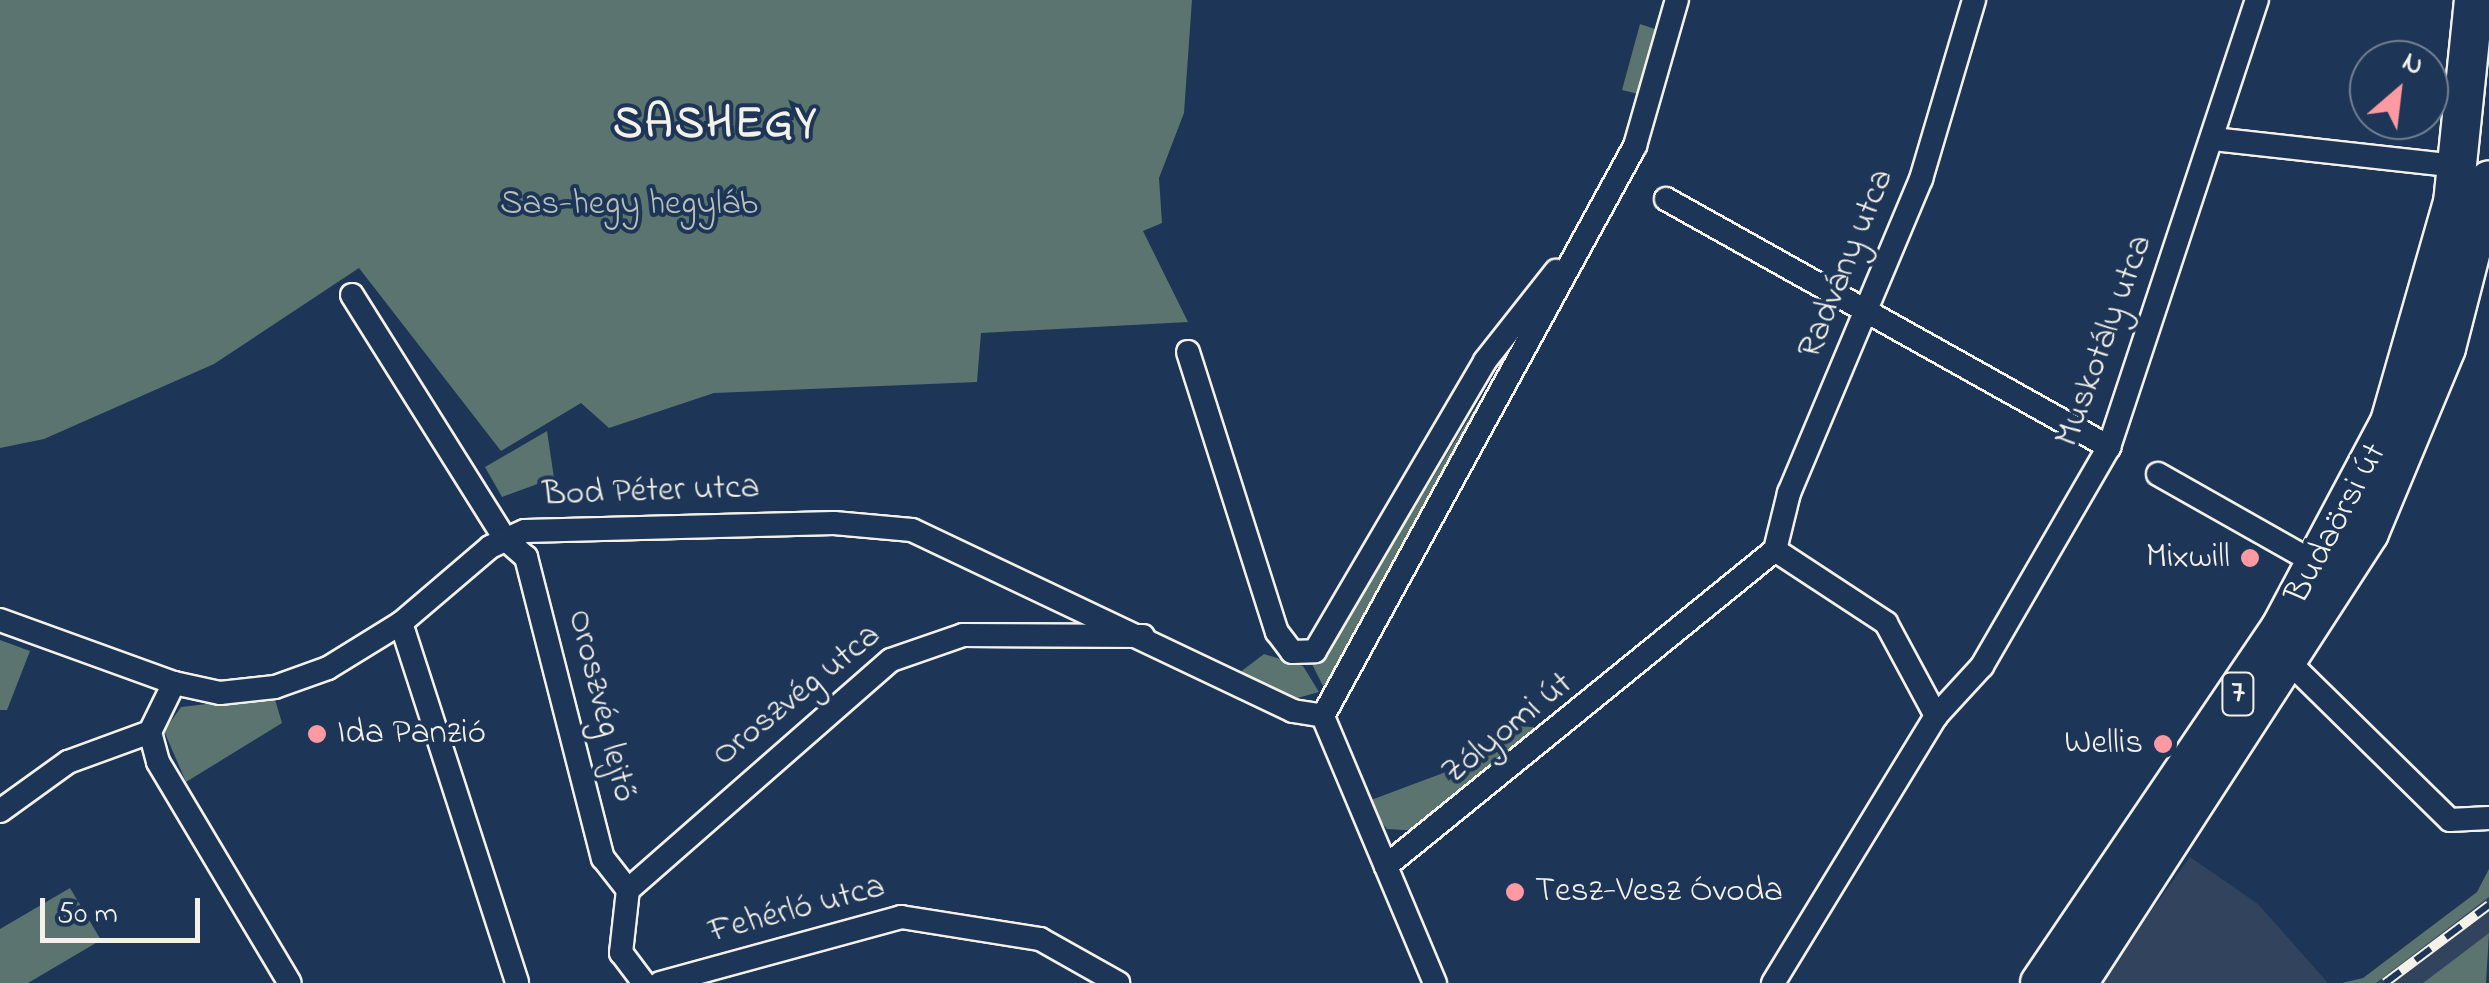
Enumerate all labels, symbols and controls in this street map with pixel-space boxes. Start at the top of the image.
north arrow [2349,40,2449,140]
text: N [2394,42,2430,87]
district label: SASHEGY [613,99,819,153]
street label: Radvány utca [1790,163,1904,365]
park label: Sas-hegy hegyláb [500,184,758,226]
street label: Muskotály utca [2047,229,2163,453]
street label: Budaörsi út [2277,437,2397,611]
street label: Bod Péter utca [542,467,760,517]
place label: Mixwill [2146,537,2230,579]
marker: Mixwill [2239,547,2261,569]
street label: Oroszvég lejtő [557,605,645,807]
street label: Oroszvég utca [704,615,890,777]
street label: Zólyomi út [1434,664,1582,794]
road number: 7 [2220,667,2256,721]
place label: Ida Panzió [337,713,486,755]
marker: Ida Panzió [306,723,328,745]
place label: Wellis [2064,723,2143,765]
marker: Wellis [2152,733,2174,755]
street label: Fehérló utca [704,866,890,954]
place label: Tesz-Vesz Óvoda [1535,871,1783,913]
scale bar [45,878,205,940]
marker: Tesz-Vesz Óvoda [1504,881,1526,903]
text: 50 m [57,893,118,937]

